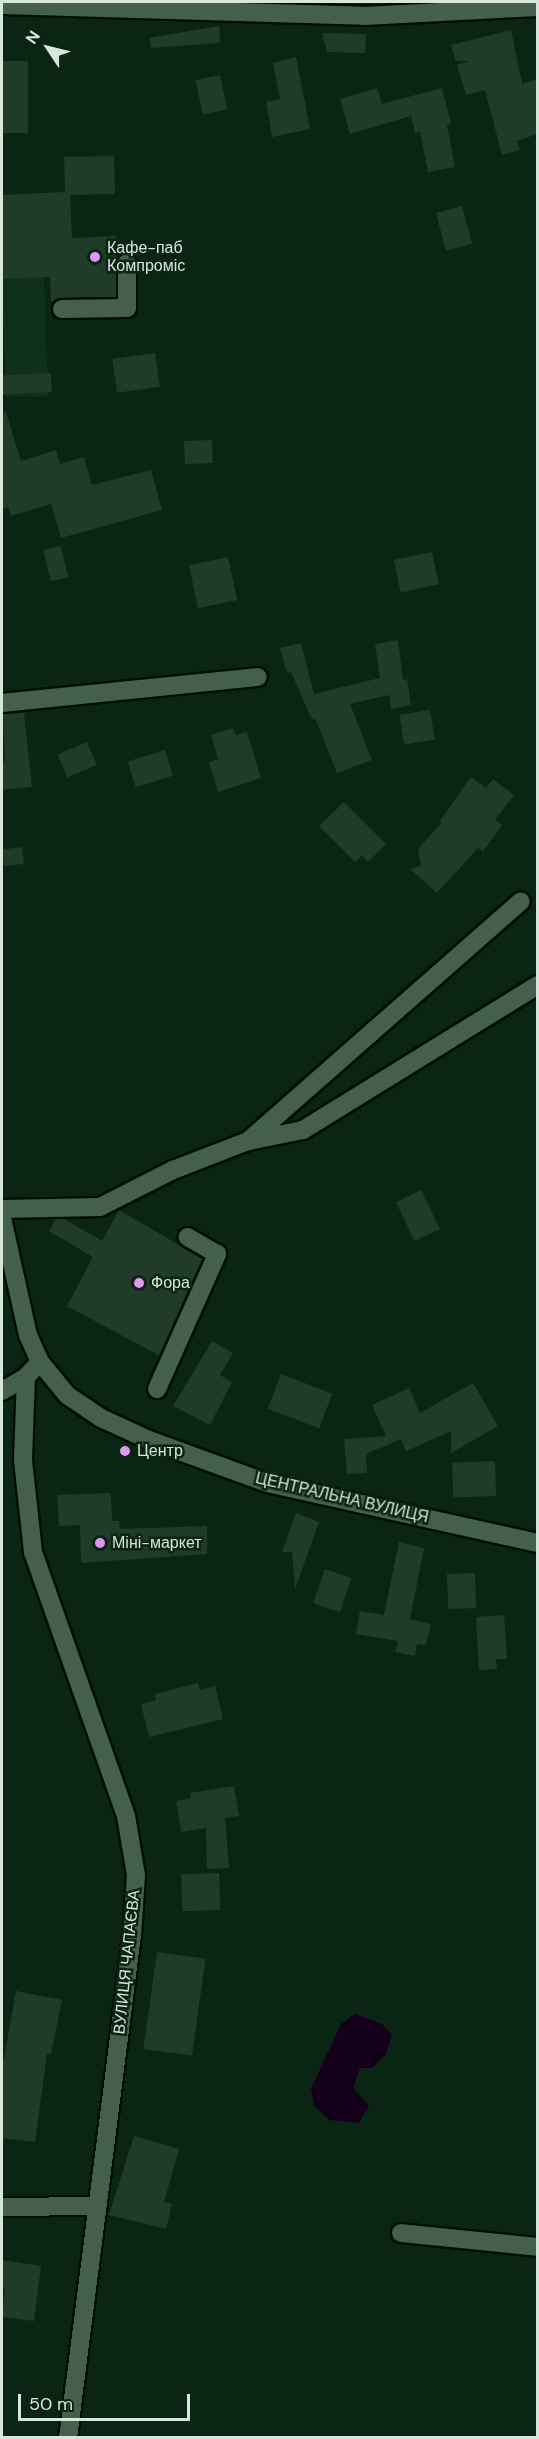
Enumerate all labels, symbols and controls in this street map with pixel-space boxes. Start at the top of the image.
north arrow [18,18,78,78]
text: N [21,27,45,48]
place label: Кафе-паб Компроміс [107,238,185,276]
marker: Кафе-паб Компроміс [88,250,102,264]
place label: Фора [151,1273,190,1293]
marker: Фора [132,1276,146,1290]
place label: Центр [137,1441,183,1461]
marker: Центр [118,1444,132,1458]
street label: ЦЕНТРАЛЬНА ВУЛИЦЯ [254,1469,430,1527]
place label: Міні-маркет [112,1533,202,1553]
marker: Міні-маркет [93,1536,107,1550]
street label: ВУЛИЦЯ ЧАПАЄВА [110,1889,144,2035]
scale bar [21,2382,194,2420]
text: 50 m [29,2392,73,2416]

